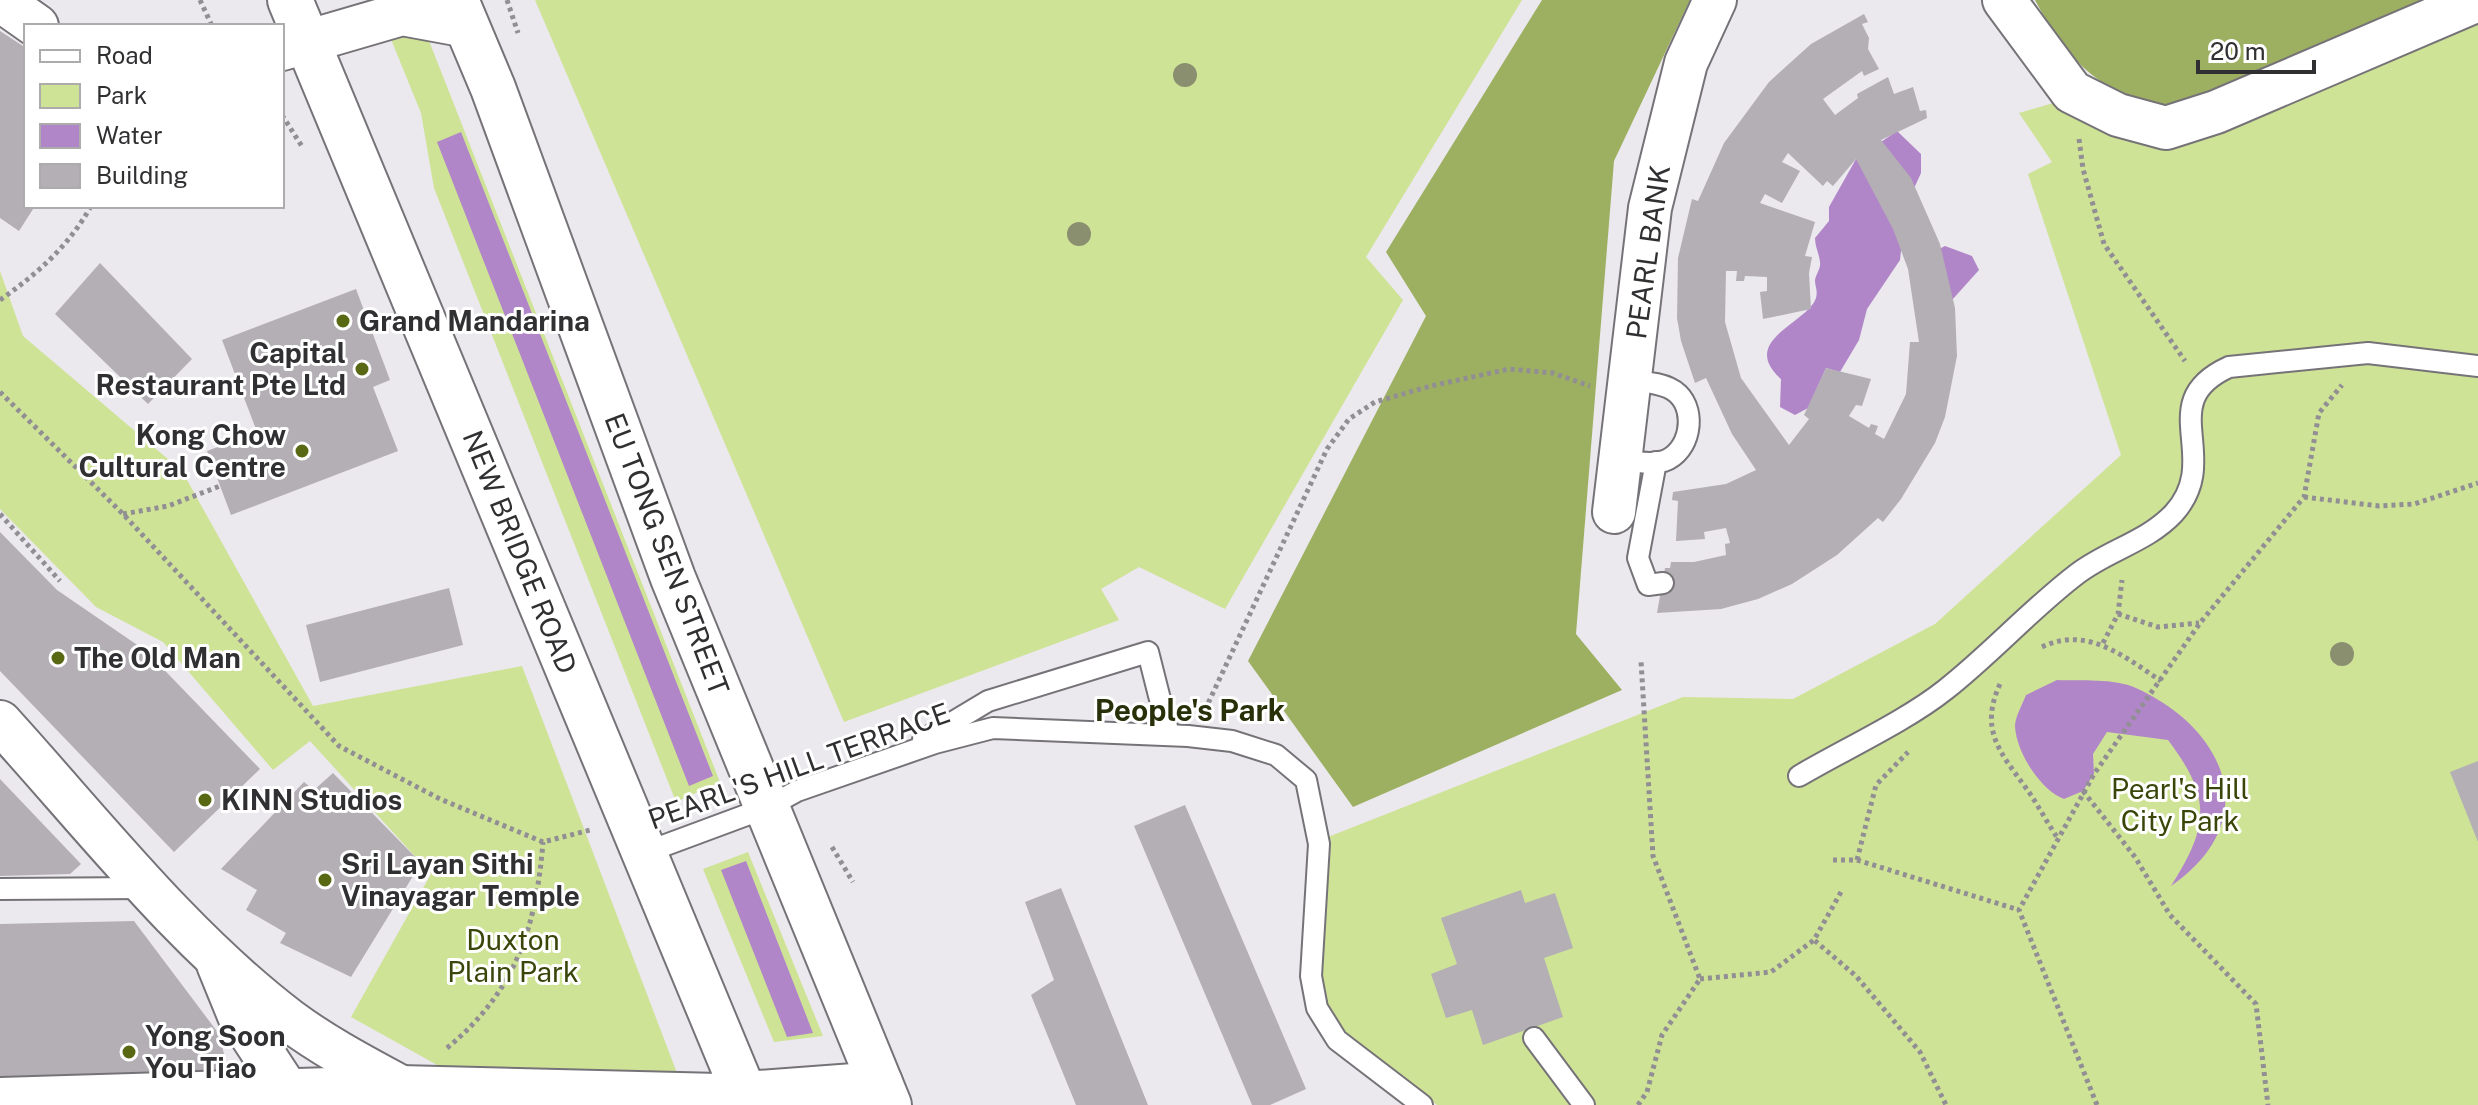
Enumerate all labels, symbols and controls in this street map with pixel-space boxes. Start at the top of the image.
legend [24,24,284,208]
scale bar [2198,24,2314,74]
text: 20 m [2210,37,2266,65]
text: Road [96,41,153,69]
text: Park [96,81,147,109]
text: Water [96,121,163,149]
text: Building [96,161,188,189]
street label: PEARL BANK [1619,163,1676,341]
place label: Grand Mandarina [359,304,590,337]
marker: Grand Mandarina [334,312,352,330]
place label: Capital Restaurant Pte Ltd [96,336,346,401]
marker: Capital Restaurant Pte Ltd [353,360,371,378]
street label: EU TONG SEN STREET [598,408,736,699]
place label: Kong Chow Cultural Centre [78,418,286,483]
street label: NEW BRIDGE ROAD [457,425,584,678]
marker: Kong Chow Cultural Centre [293,442,311,460]
place label: The Old Man [74,641,241,674]
marker: The Old Man [49,649,67,667]
district label: People's Park [1095,692,1285,728]
street label: PEARL'S HILL TERRACE [643,696,954,836]
park label: Pearl's Hill City Park [2111,772,2249,837]
place label: KINN Studios [221,783,402,816]
marker: KINN Studios [196,791,214,809]
place label: Sri Layan Sithi Vinayagar Temple [341,847,580,912]
marker: Sri Layan Sithi Vinayagar Temple [316,871,334,889]
park label: Duxton Plain Park [447,923,579,988]
place label: Yong Soon You Tiao [145,1019,286,1084]
marker: Yong Soon You Tiao [120,1043,138,1061]

